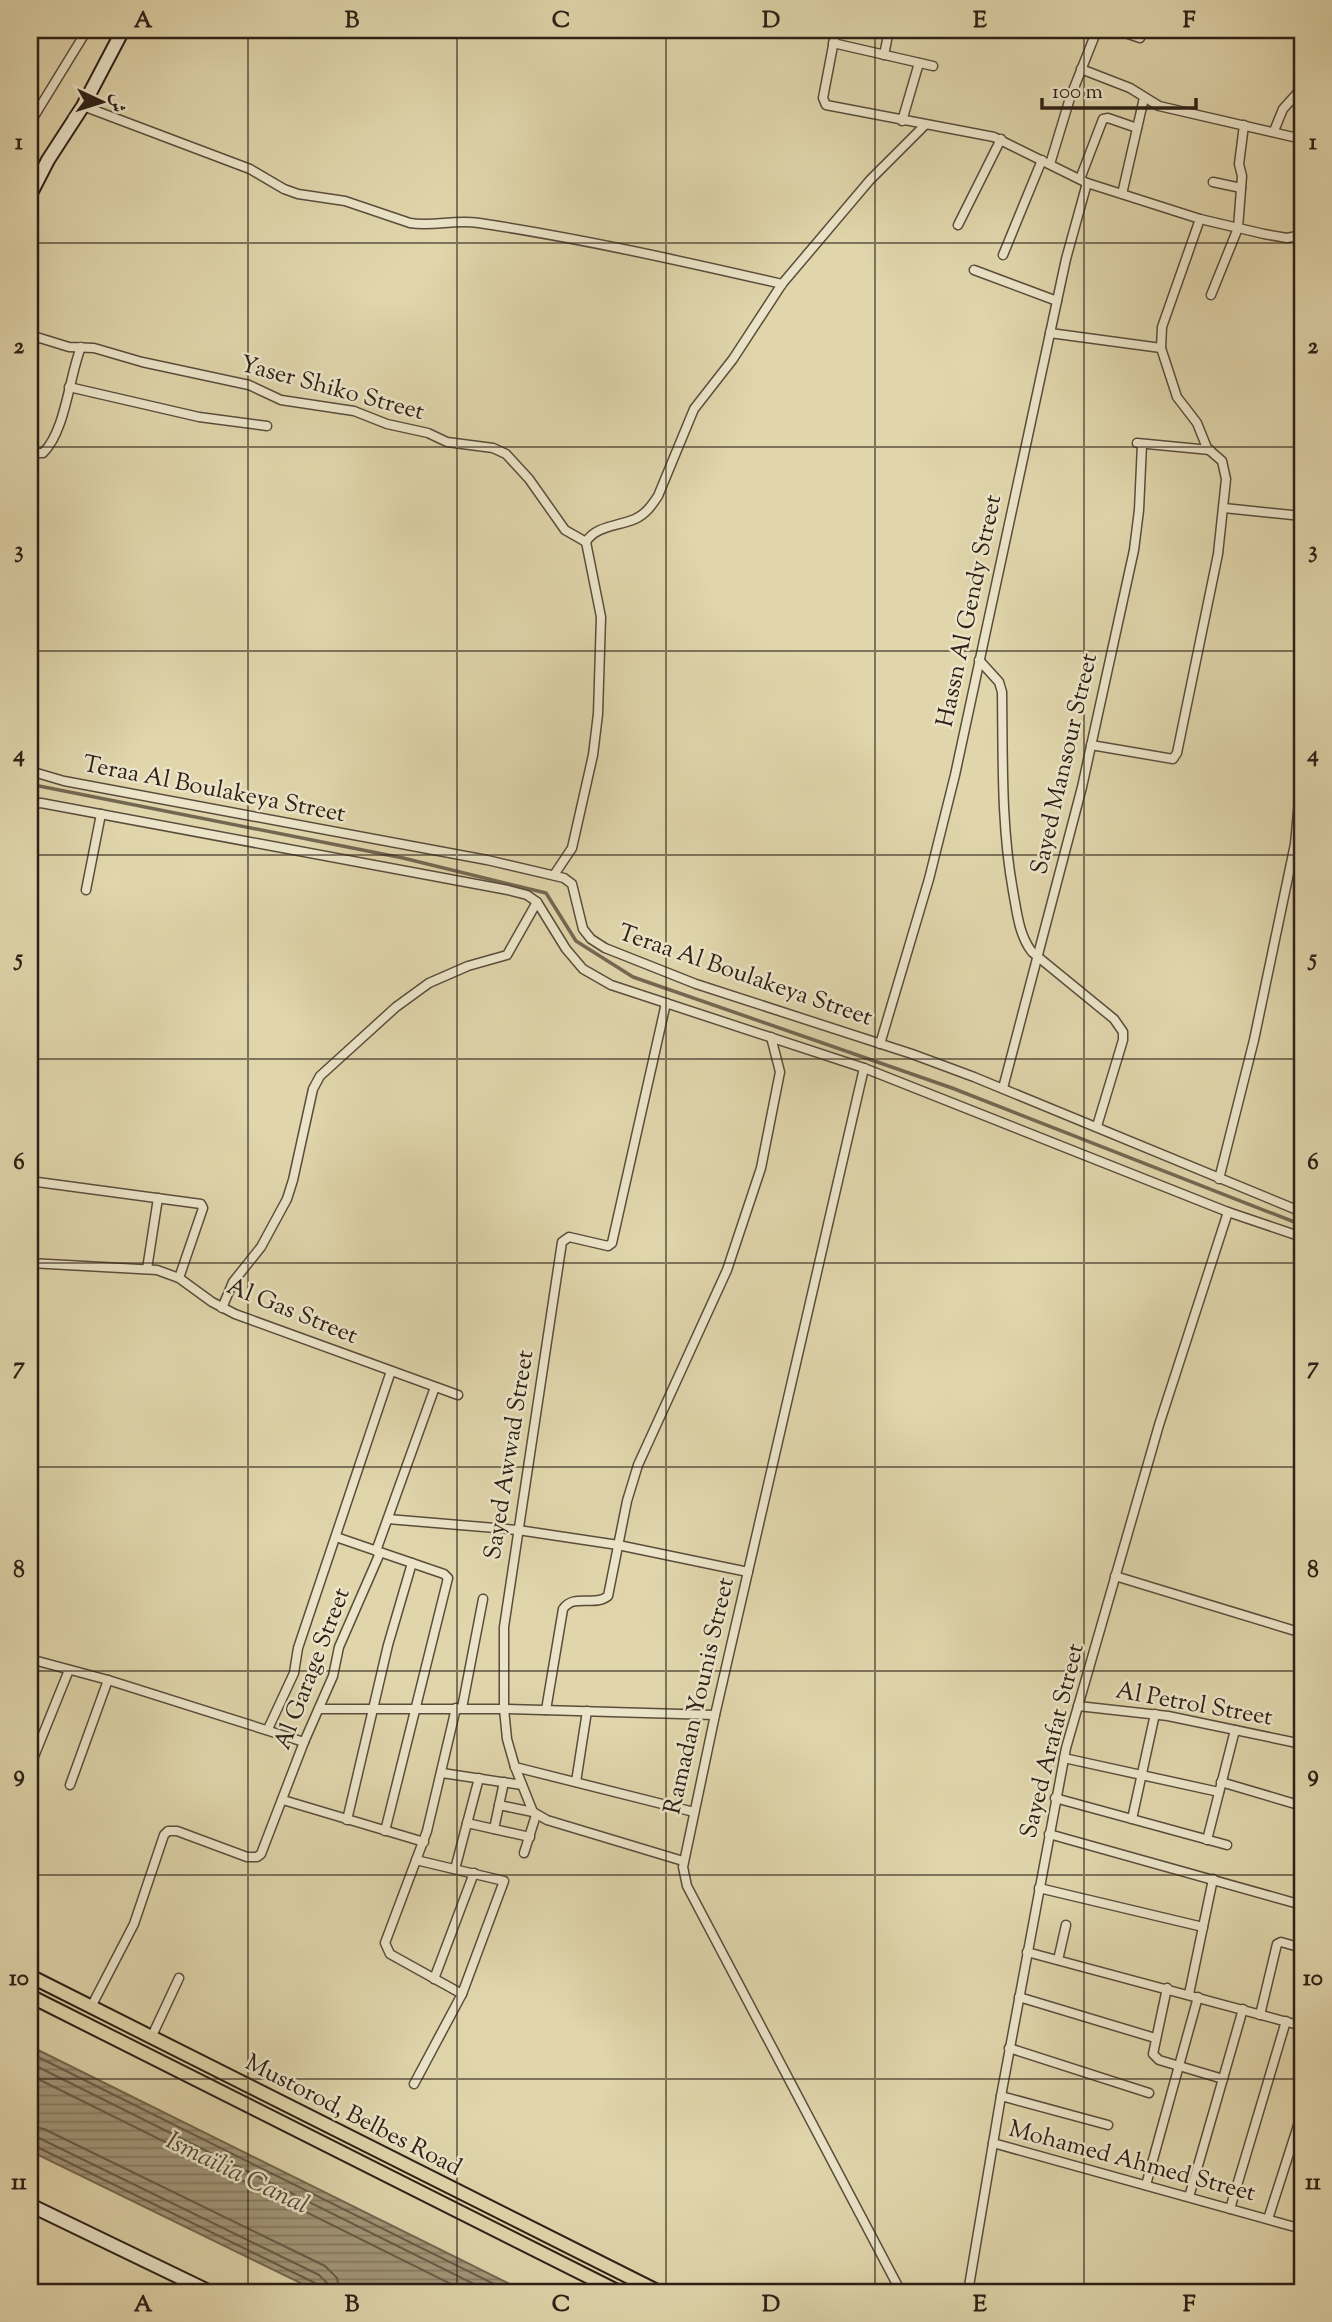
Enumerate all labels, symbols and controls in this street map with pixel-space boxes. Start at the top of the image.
text: A [134,5,153,38]
text: B [345,5,360,38]
text: C [552,5,570,38]
text: D [762,5,780,38]
text: E [973,5,987,38]
text: F [1183,5,1196,38]
north arrow [66,66,136,136]
scale bar [1042,66,1196,110]
text: 100 m [1052,78,1103,108]
text: ش [102,93,131,113]
text: 1 [15,127,23,160]
text: 1 [1309,127,1317,160]
text: 2 [14,331,25,364]
text: 2 [1308,331,1319,364]
street label: Yaser Shiko Street [236,348,428,430]
street label: Hassn Al Gendy Street [929,492,1011,730]
text: 3 [14,535,24,568]
text: 3 [1308,535,1318,568]
street label: Sayed Mansour Street [1023,650,1107,878]
text: 4 [12,739,25,772]
text: 4 [1306,739,1319,772]
street label: Teraa Al Boulakeya Street [80,748,348,832]
street label: Teraa Al Boulakeya Street [613,916,877,1036]
text: 5 [13,943,23,976]
text: 5 [1307,943,1317,976]
text: 6 [13,1147,25,1180]
text: 6 [1307,1147,1319,1180]
street label: Al Gas Street [221,1270,363,1354]
street label: Sayed Awwad Street [477,1348,543,1562]
text: 7 [13,1351,25,1384]
text: 7 [1307,1351,1319,1384]
text: 8 [13,1555,25,1588]
text: 8 [1307,1555,1319,1588]
street label: Ramadan Younis Street [656,1574,744,1818]
street label: Al Garage Street [266,1583,360,1755]
street label: Sayed Arafat Street [1012,1640,1094,1842]
street label: Al Petrol Street [1113,1674,1275,1736]
text: 9 [13,1759,25,1792]
text: 9 [1307,1759,1319,1792]
text: 10 [9,1963,29,1996]
text: 10 [1303,1963,1323,1996]
street label: Mustorod, Belbes Road [239,2047,468,2186]
street label: Mohamed Ahmed Street [1005,2113,1259,2211]
water label: Ismaïlia Canal [159,2123,315,2225]
text: 11 [11,2167,27,2200]
text: 11 [1305,2167,1321,2200]
text: A [134,2289,153,2322]
text: B [345,2289,360,2322]
text: C [552,2289,570,2322]
text: D [762,2289,780,2322]
text: E [973,2289,987,2322]
text: F [1183,2289,1196,2322]

